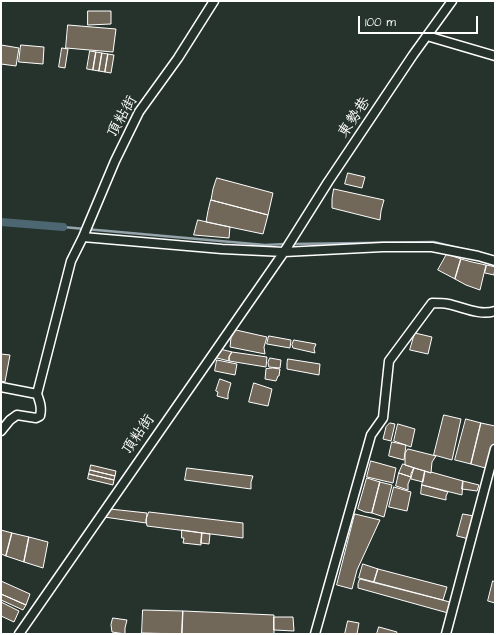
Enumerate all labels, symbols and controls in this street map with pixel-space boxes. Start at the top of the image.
scale bar [360,8,480,34]
text: 100 m [365,14,396,31]
street label: 頂粘街 [104,93,142,141]
street label: 東勢巷 [335,94,375,142]
street label: 頂粘街 [119,411,159,459]

